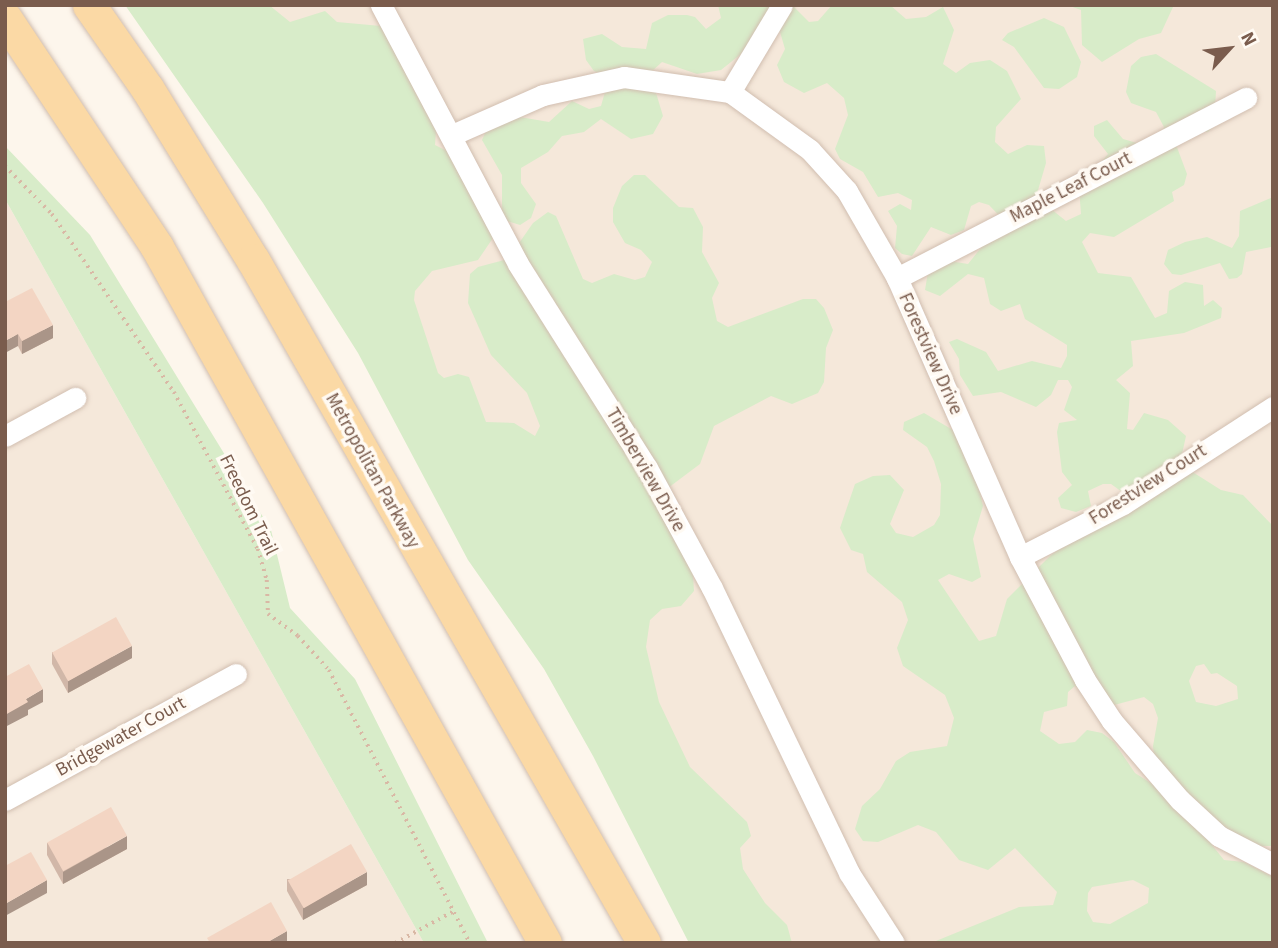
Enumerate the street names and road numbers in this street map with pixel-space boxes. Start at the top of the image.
street label: Maple Leaf Court [1006,148,1136,228]
street label: Forestview Drive [893,290,967,418]
street label: Metropolitan Parkway [320,389,424,553]
street label: Timberview Drive [600,404,690,536]
street label: Forestview Court [1085,440,1211,530]
street label: Freedom Trail [214,451,282,559]
street label: Bridgewater Court [52,692,190,782]

